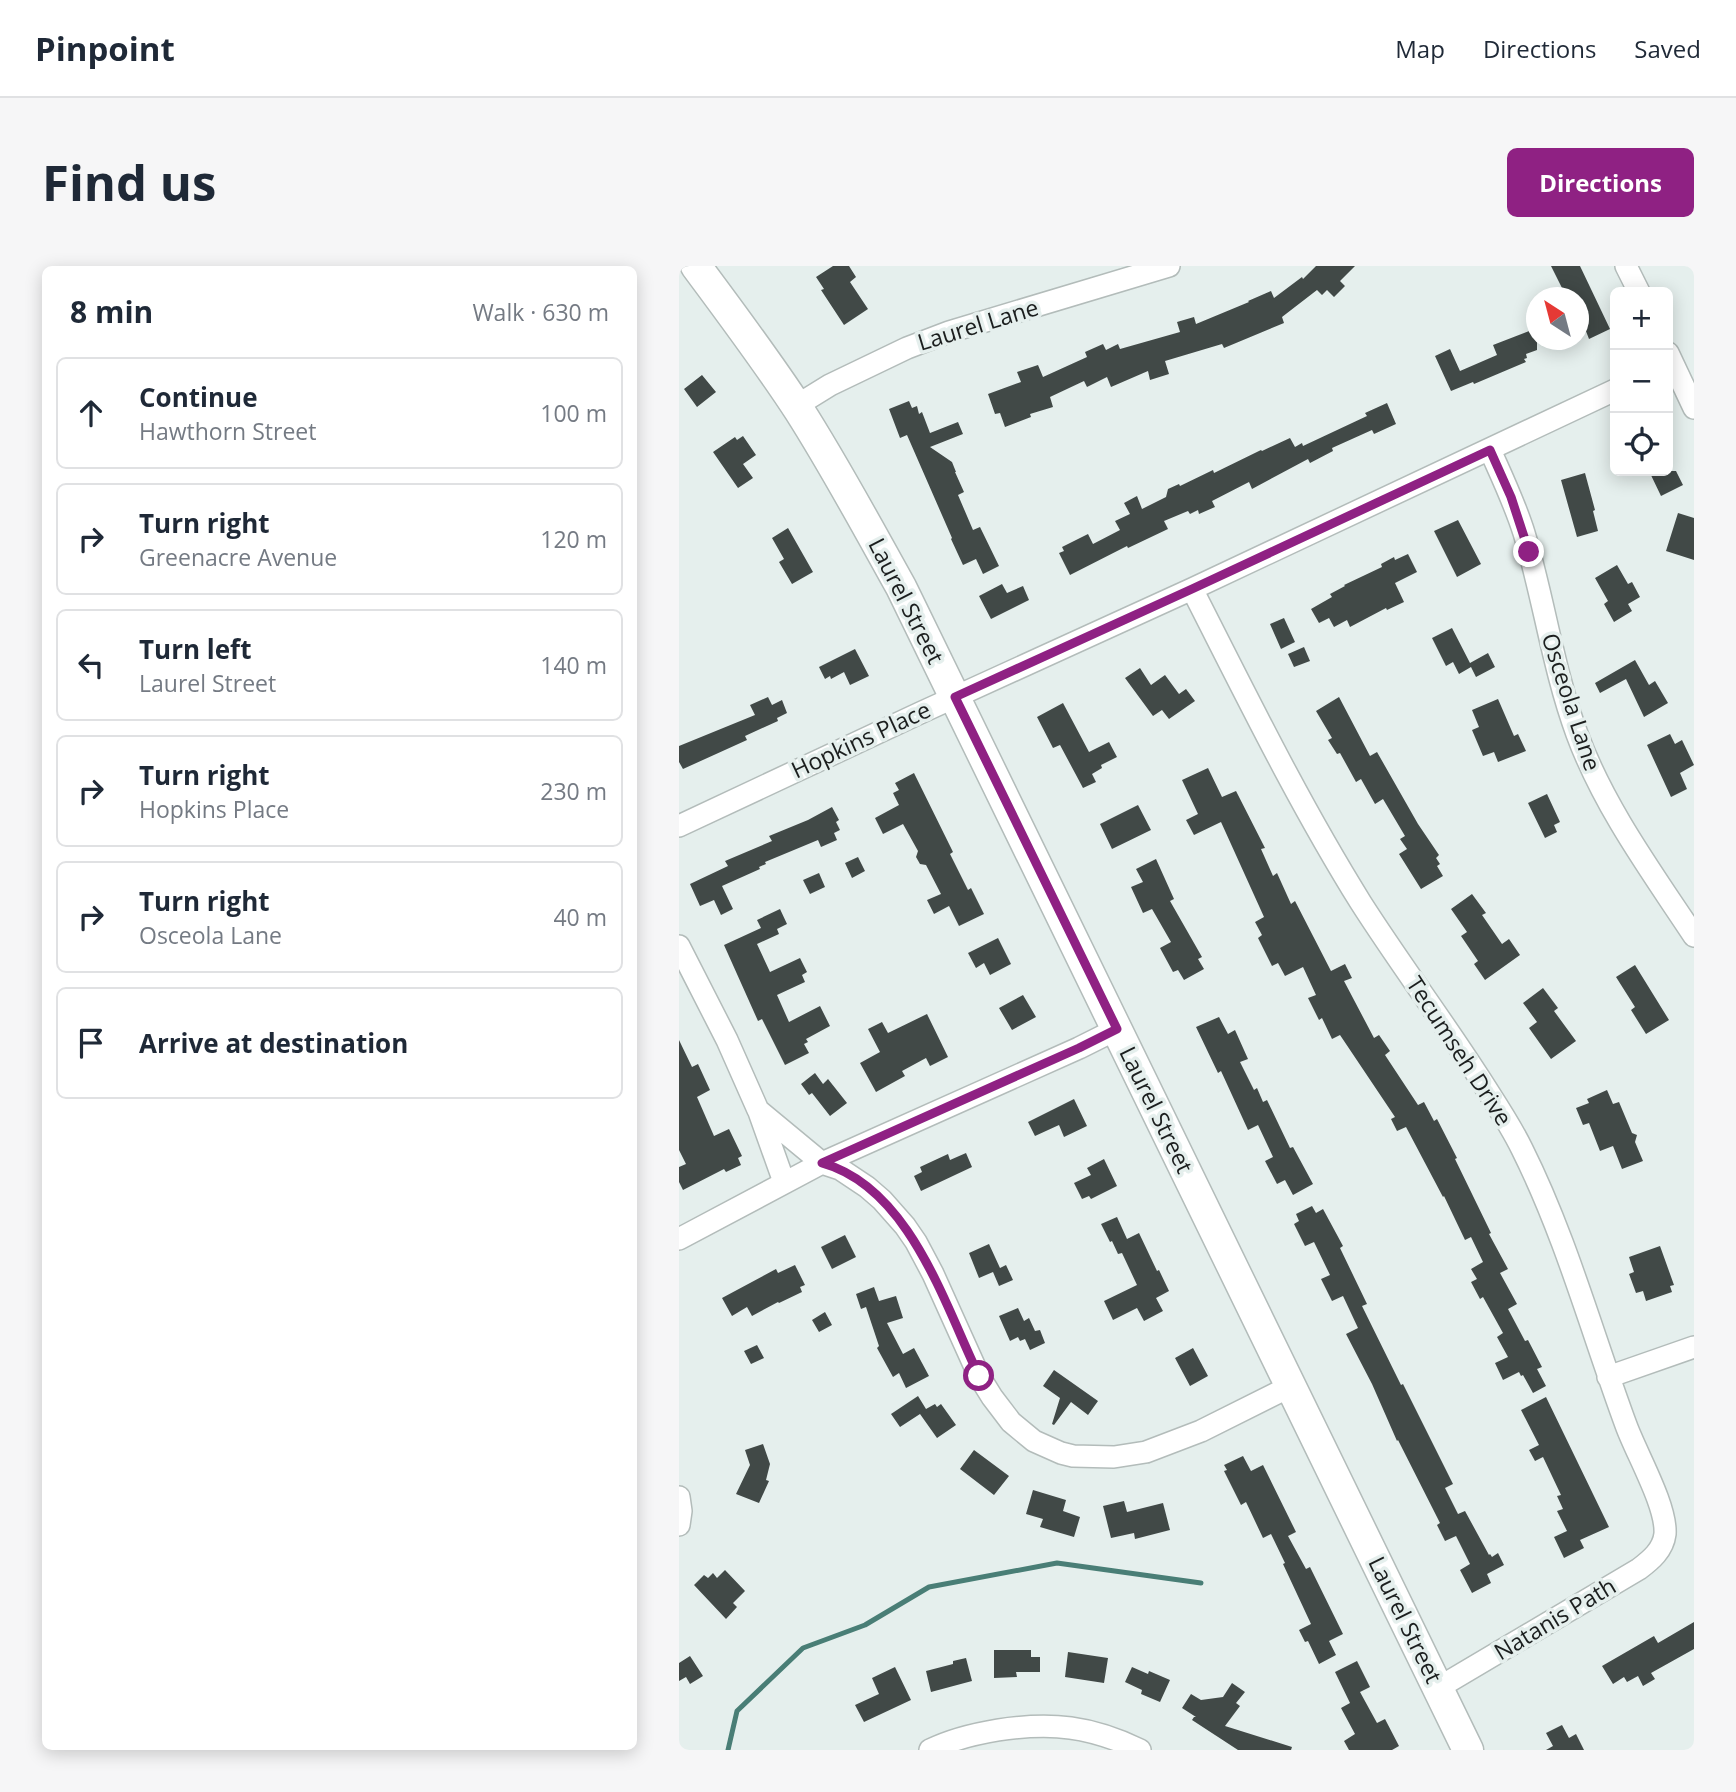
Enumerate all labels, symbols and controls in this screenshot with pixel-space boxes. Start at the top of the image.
text: Pinpoint [35,26,175,71]
text: Map [1395,32,1445,65]
text: Directions [1483,32,1596,65]
text: Saved [1634,32,1701,65]
button: Directions [1507,148,1694,217]
text: Find us [42,149,216,215]
north arrow [1526,287,1589,350]
map controls [1610,287,1673,476]
button: + [1610,287,1673,350]
street label: Laurel Lane [913,290,1042,358]
text: 8 min [70,291,153,332]
text: Walk · 630 m [472,296,609,328]
button: − [1610,350,1673,413]
text: Continue [139,379,258,415]
icon: ahead [72,394,110,432]
text: 100 m [540,397,607,429]
button: locate [1610,413,1673,476]
text: Hawthorn Street [139,415,316,447]
text: Turn right [139,505,270,541]
icon: right [72,520,110,558]
text: 120 m [540,523,607,555]
street label: Laurel Street [861,532,952,669]
route end [1513,536,1544,567]
text: Greenacre Avenue [139,541,337,573]
street label: Osceola Lane [1535,629,1609,775]
text: Turn left [139,631,251,667]
icon: left [72,646,110,684]
text: 140 m [540,649,607,681]
text: Laurel Street [139,667,276,699]
street label: Hopkins Place [786,693,935,785]
text: Turn right [139,757,270,793]
icon: right [72,772,110,810]
text: 230 m [540,775,607,807]
text: Hopkins Place [139,793,289,825]
text: Turn right [139,883,270,919]
icon: right [72,898,110,936]
text: 40 m [553,901,607,933]
text: Osceola Lane [139,919,282,951]
street label: Tecumseh Drive [1400,970,1520,1131]
icon: arrive [72,1024,110,1062]
text: Arrive at destination [139,1025,408,1061]
street label: Laurel Street [1112,1041,1201,1178]
route start [963,1360,994,1391]
street label: Laurel Street [1361,1551,1450,1688]
street label: Natanis Path [1488,1569,1621,1667]

